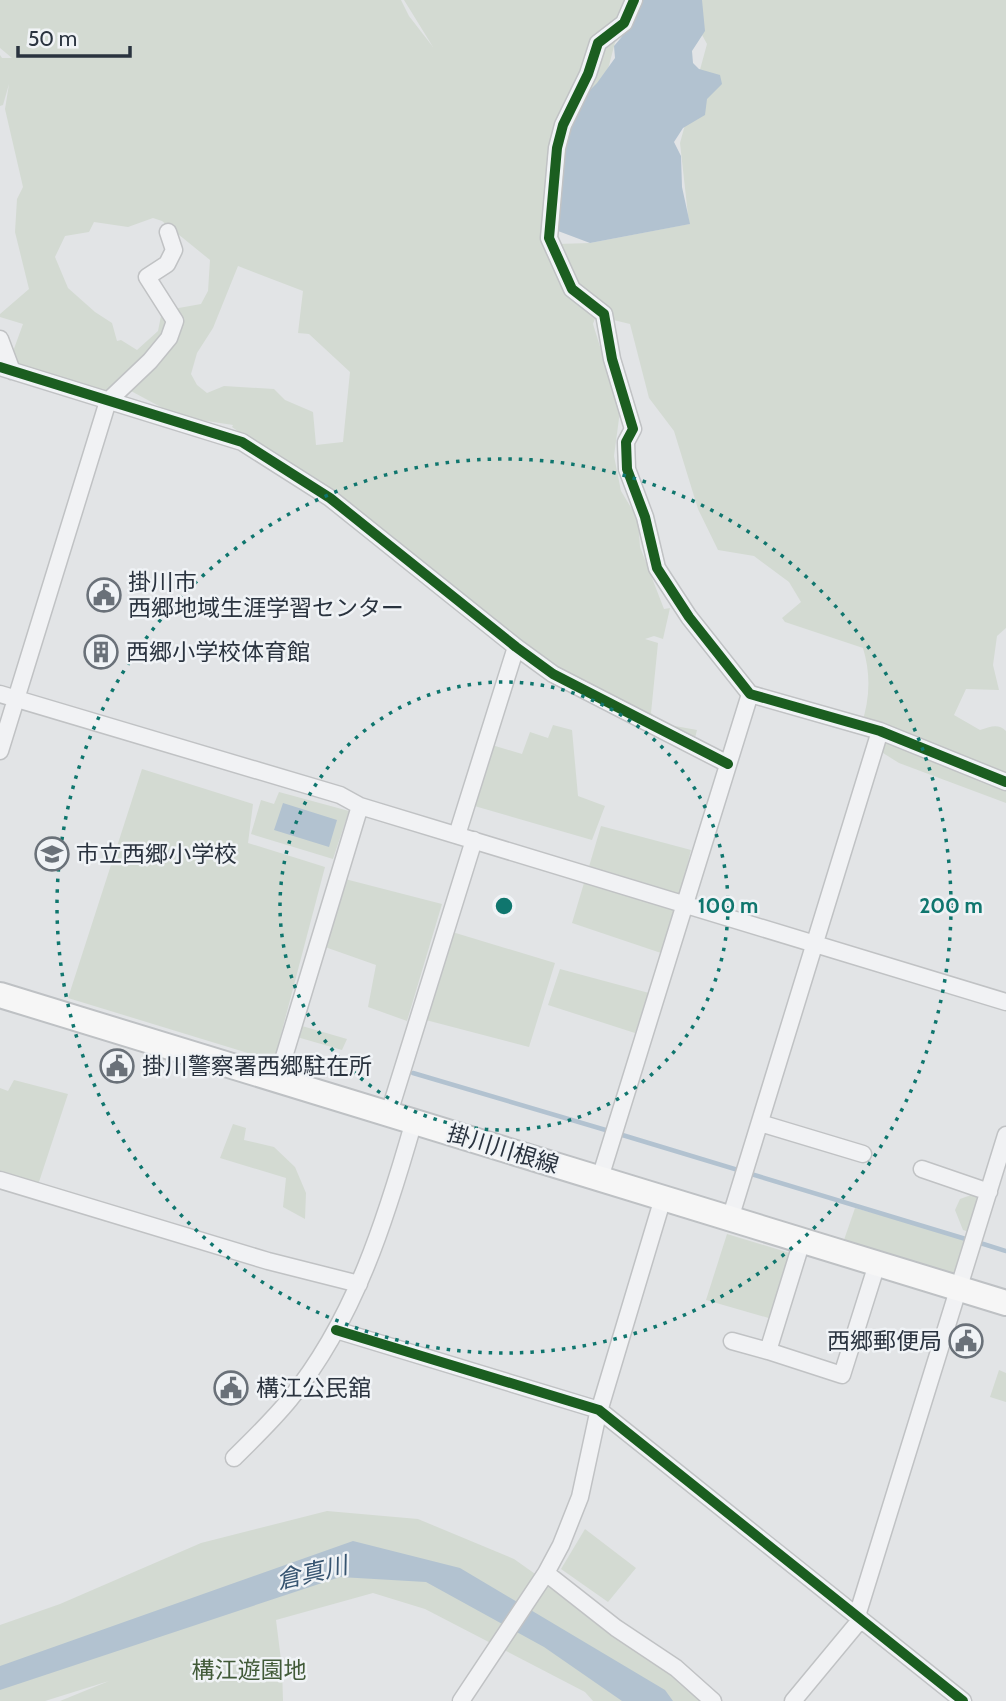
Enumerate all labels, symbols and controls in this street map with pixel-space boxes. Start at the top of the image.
scale bar [18,14,130,58]
text: 50 m [28,26,77,51]
place label: 掛川市 西郷地域生涯学習センター [128,568,404,622]
public building icon: 掛川市 西郷地域生涯学習センター [85,576,123,614]
building icon: 西郷小学校体育館 [82,633,120,671]
place label: 西郷小学校体育館 [126,638,310,666]
school or university icon: 市立西郷小学校 [33,835,71,873]
place label: 市立西郷小学校 [76,840,237,868]
text: 100 m [698,893,758,918]
text: 200 m [919,893,983,918]
centre of rings [492,894,516,918]
public building icon: 掛川警察署西郷駐在所 [98,1047,136,1085]
place label: 掛川警察署西郷駐在所 [142,1052,372,1080]
street label: 掛川川根線 [444,1119,562,1179]
public building icon: 西郷郵便局 [947,1322,985,1360]
place label: 西郷郵便局 [827,1327,942,1355]
public building icon: 構江公民舘 [212,1369,250,1407]
place label: 構江公民舘 [256,1374,371,1402]
water label: 倉真川 [274,1550,353,1595]
park label: 構江遊園地 [192,1656,307,1684]

